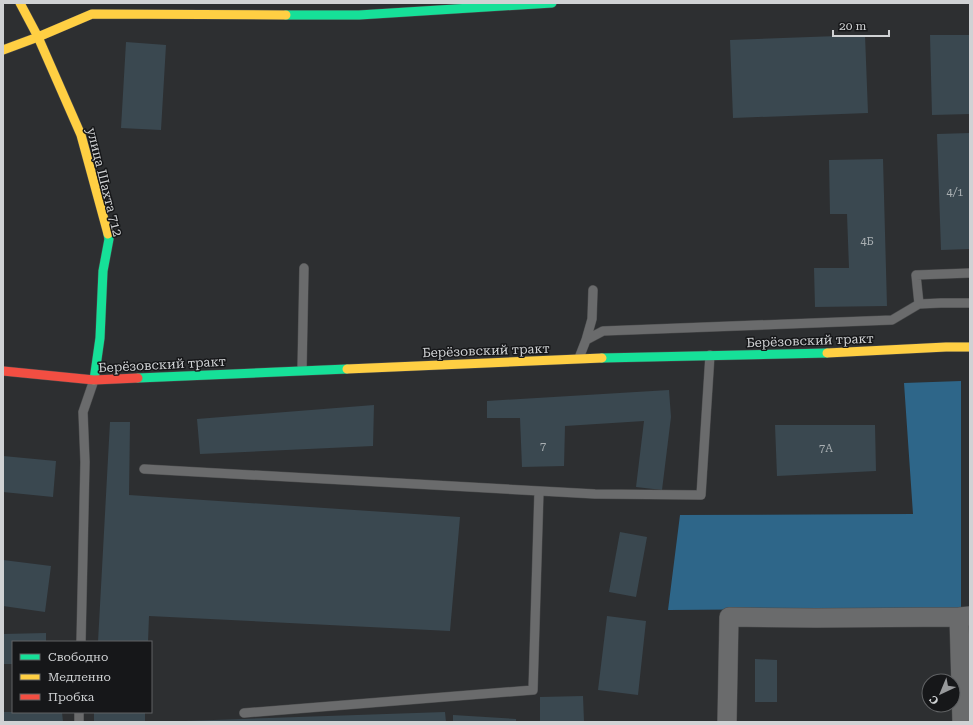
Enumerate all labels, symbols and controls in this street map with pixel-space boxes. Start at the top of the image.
scale bar [833,12,889,38]
text: 20 m [839,19,866,33]
street label: улица Шахта 712 [84,126,125,238]
house number: 4/1 [947,186,963,199]
house number: 4Б [860,235,874,248]
street label: Берёзовский тракт [746,331,874,350]
street label: Берёзовский тракт [422,341,550,360]
street label: Берёзовский тракт [98,354,226,375]
house number: 7 [540,440,546,453]
house number: 7А [819,442,833,455]
legend [12,641,152,713]
text: Свободно [48,650,108,664]
text: Медленно [48,670,111,684]
north arrow [921,673,961,713]
text: Пробка [48,690,95,704]
text: С [927,692,942,707]

